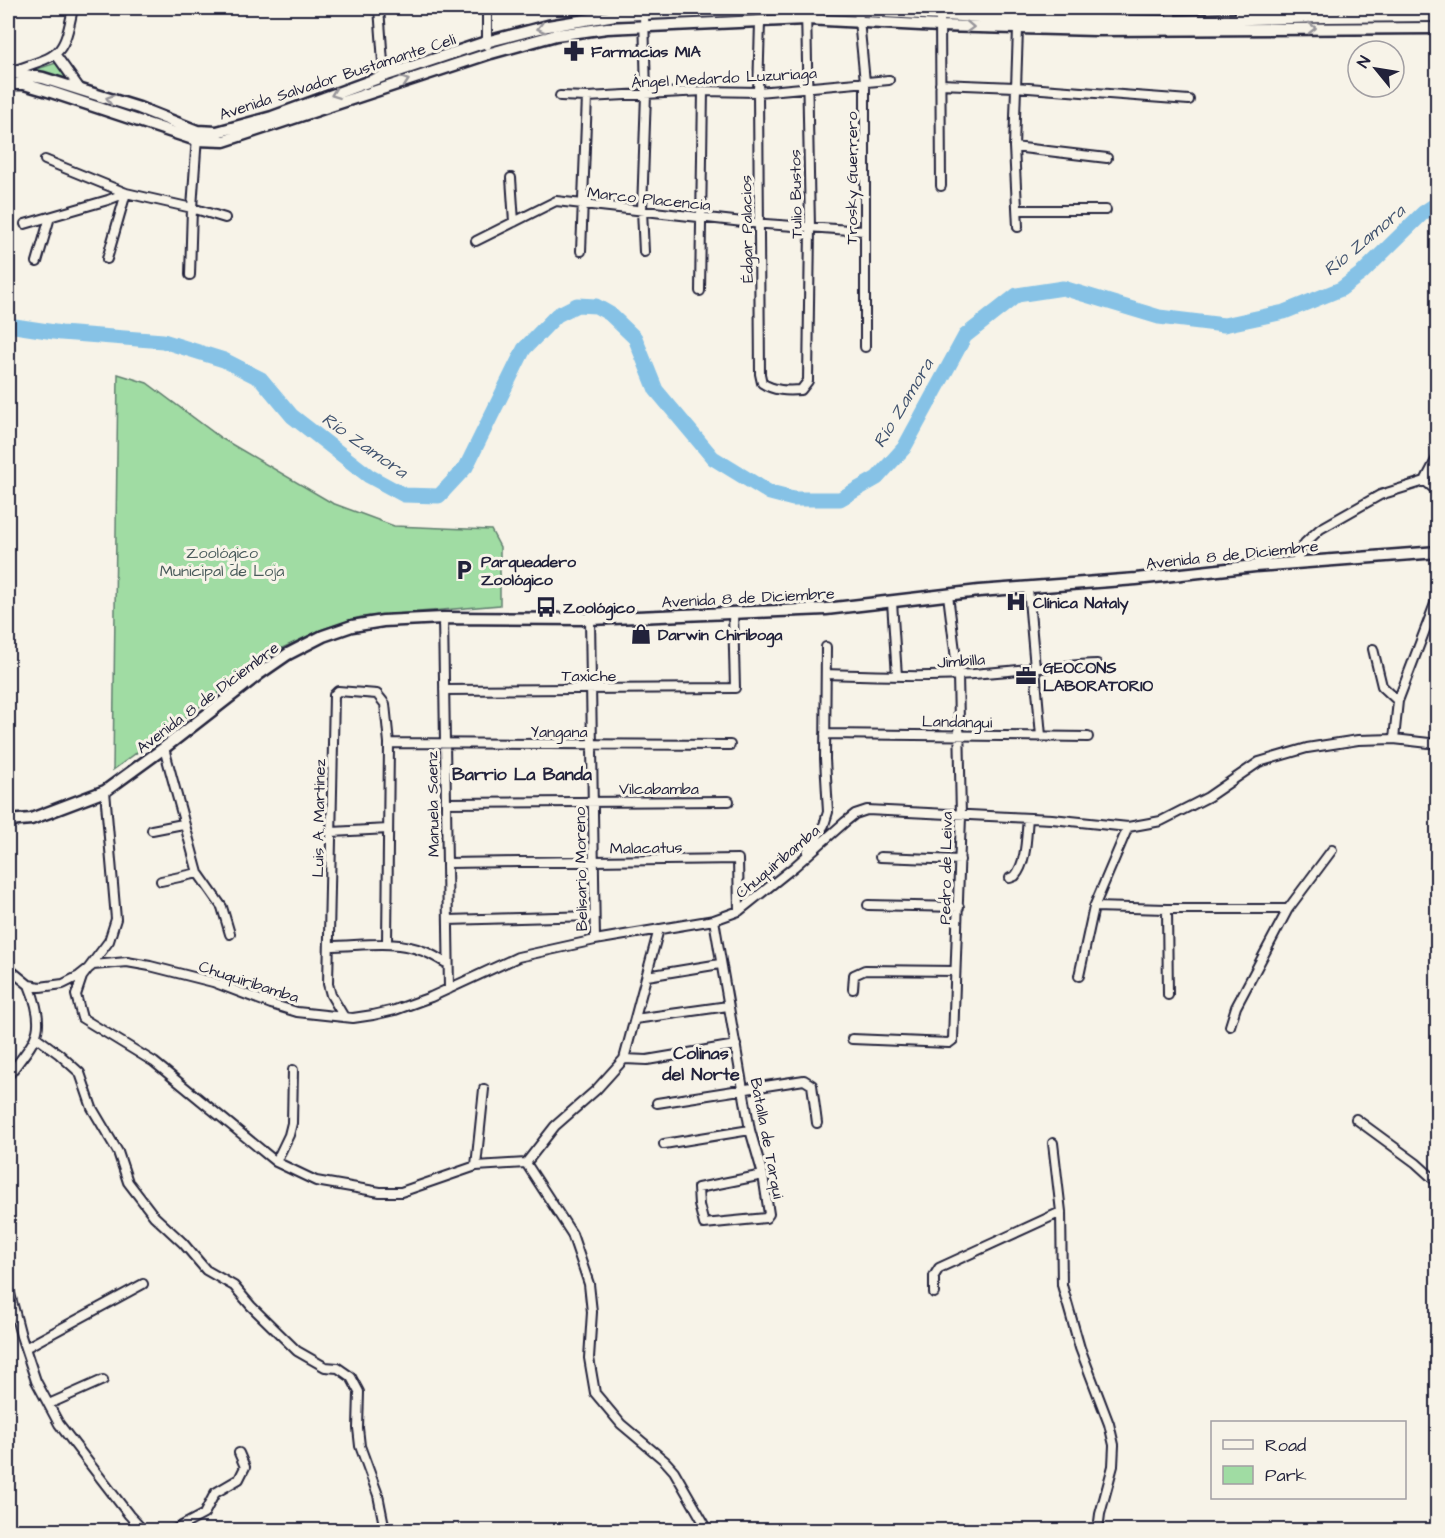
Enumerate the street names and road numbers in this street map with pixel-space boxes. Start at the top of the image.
street label: Avenida Salvador Bustamante Celi [216,28,459,126]
street label: Ángel Medardo Luzuriaga [631,62,817,95]
street label: Trosky Guerrero [841,112,864,244]
street label: Tulio Bustos [784,149,808,239]
street label: Édgar Palacios [735,175,760,283]
street label: Marco Placencia [586,182,712,216]
street label: Avenida 8 de Diciembre [1145,535,1320,575]
street label: Avenida 8 de Diciembre [661,582,836,614]
street label: Avenida 8 de Diciembre [132,637,284,759]
street label: Jimbilla [936,648,986,674]
street label: Taxiche [562,665,617,687]
street label: Landangui [922,710,993,735]
street label: Yangana [530,721,588,744]
street label: Manuela Saenz [421,751,445,857]
street label: Luis A. Martinez [307,758,331,878]
street label: Vilcabamba [619,778,699,800]
street label: Belisario Moreno [569,807,593,931]
street label: Pedro de Leiva [934,811,958,925]
street label: Chuquiribamba [731,820,825,904]
street label: Malacatus [609,836,683,860]
street label: Chuquiribamba [196,955,302,1008]
street label: Batalla de Tarqui [745,1076,790,1201]

